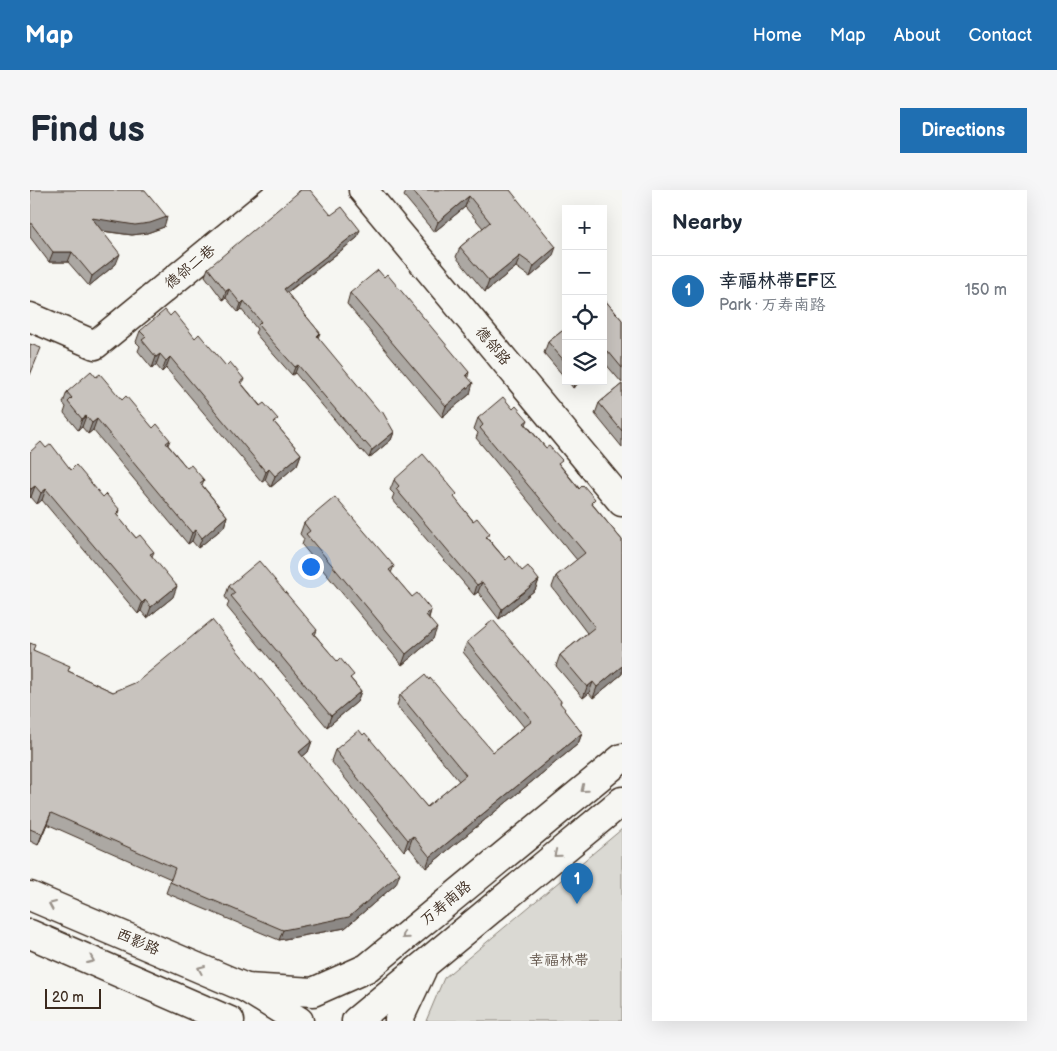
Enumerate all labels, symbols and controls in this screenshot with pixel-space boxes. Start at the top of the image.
text: Map [25,21,73,50]
text: Home [753,25,802,46]
text: Map [830,25,866,46]
text: About [894,25,941,46]
text: Contact [969,25,1032,46]
button: Directions [900,108,1027,153]
text: Find us [30,109,145,152]
map controls [562,205,607,385]
button: + [562,205,607,250]
text: Nearby [672,210,742,235]
street label: 德邻二巷 [161,241,219,293]
button: − [562,250,607,295]
text: 幸福林带EF区 [719,270,838,293]
text: 1 [685,281,691,300]
text: 150 m [965,281,1007,300]
button: locate [562,295,607,340]
text: Park · 万寿南路 [719,296,826,315]
street label: 德邻路 [471,323,515,369]
button: layers [562,340,607,385]
your location [298,554,324,580]
one-way arrow [581,783,590,792]
one-way arrow [554,849,563,858]
pin: 1 [561,863,593,904]
street label: 万寿南路 [417,877,475,929]
one-way arrow [48,901,57,912]
street label: 西影路 [114,924,162,960]
one-way arrow [401,931,410,940]
park label: 幸福林带 [529,951,589,970]
one-way arrow [86,954,95,965]
one-way arrow [197,965,206,975]
scale bar [45,986,101,1009]
text: 20 m [52,989,84,1006]

